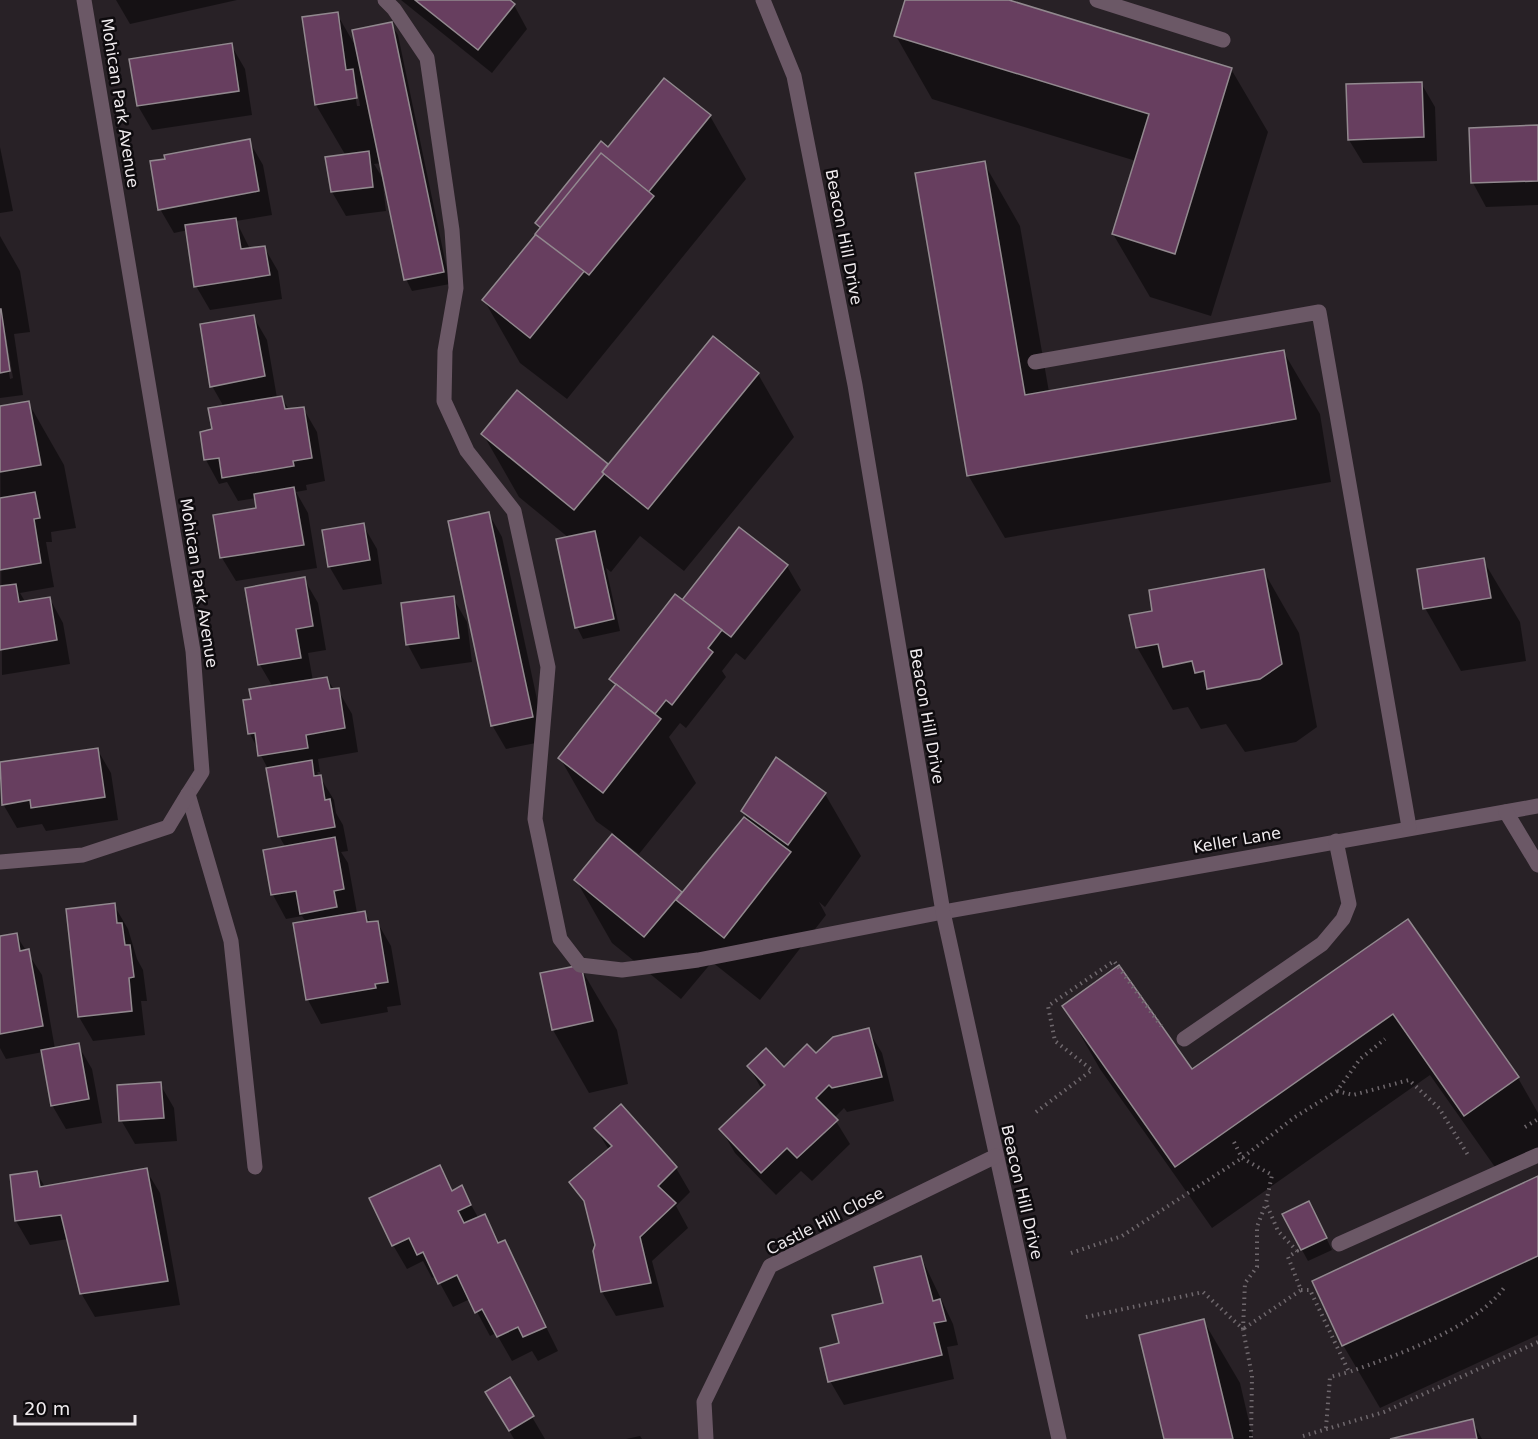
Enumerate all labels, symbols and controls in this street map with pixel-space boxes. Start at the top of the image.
street label: Mohican Park Avenue [97,17,143,189]
street label: Beacon Hill Drive [822,168,866,306]
street label: Mohican Park Avenue [176,497,222,669]
street label: Beacon Hill Drive [906,647,948,785]
street label: Keller Lane [1192,823,1282,857]
street label: Beacon Hill Drive [997,1123,1047,1261]
street label: Castle Hill Close [763,1183,887,1259]
scale bar [15,1388,135,1426]
text: 20 m [24,1398,70,1419]

